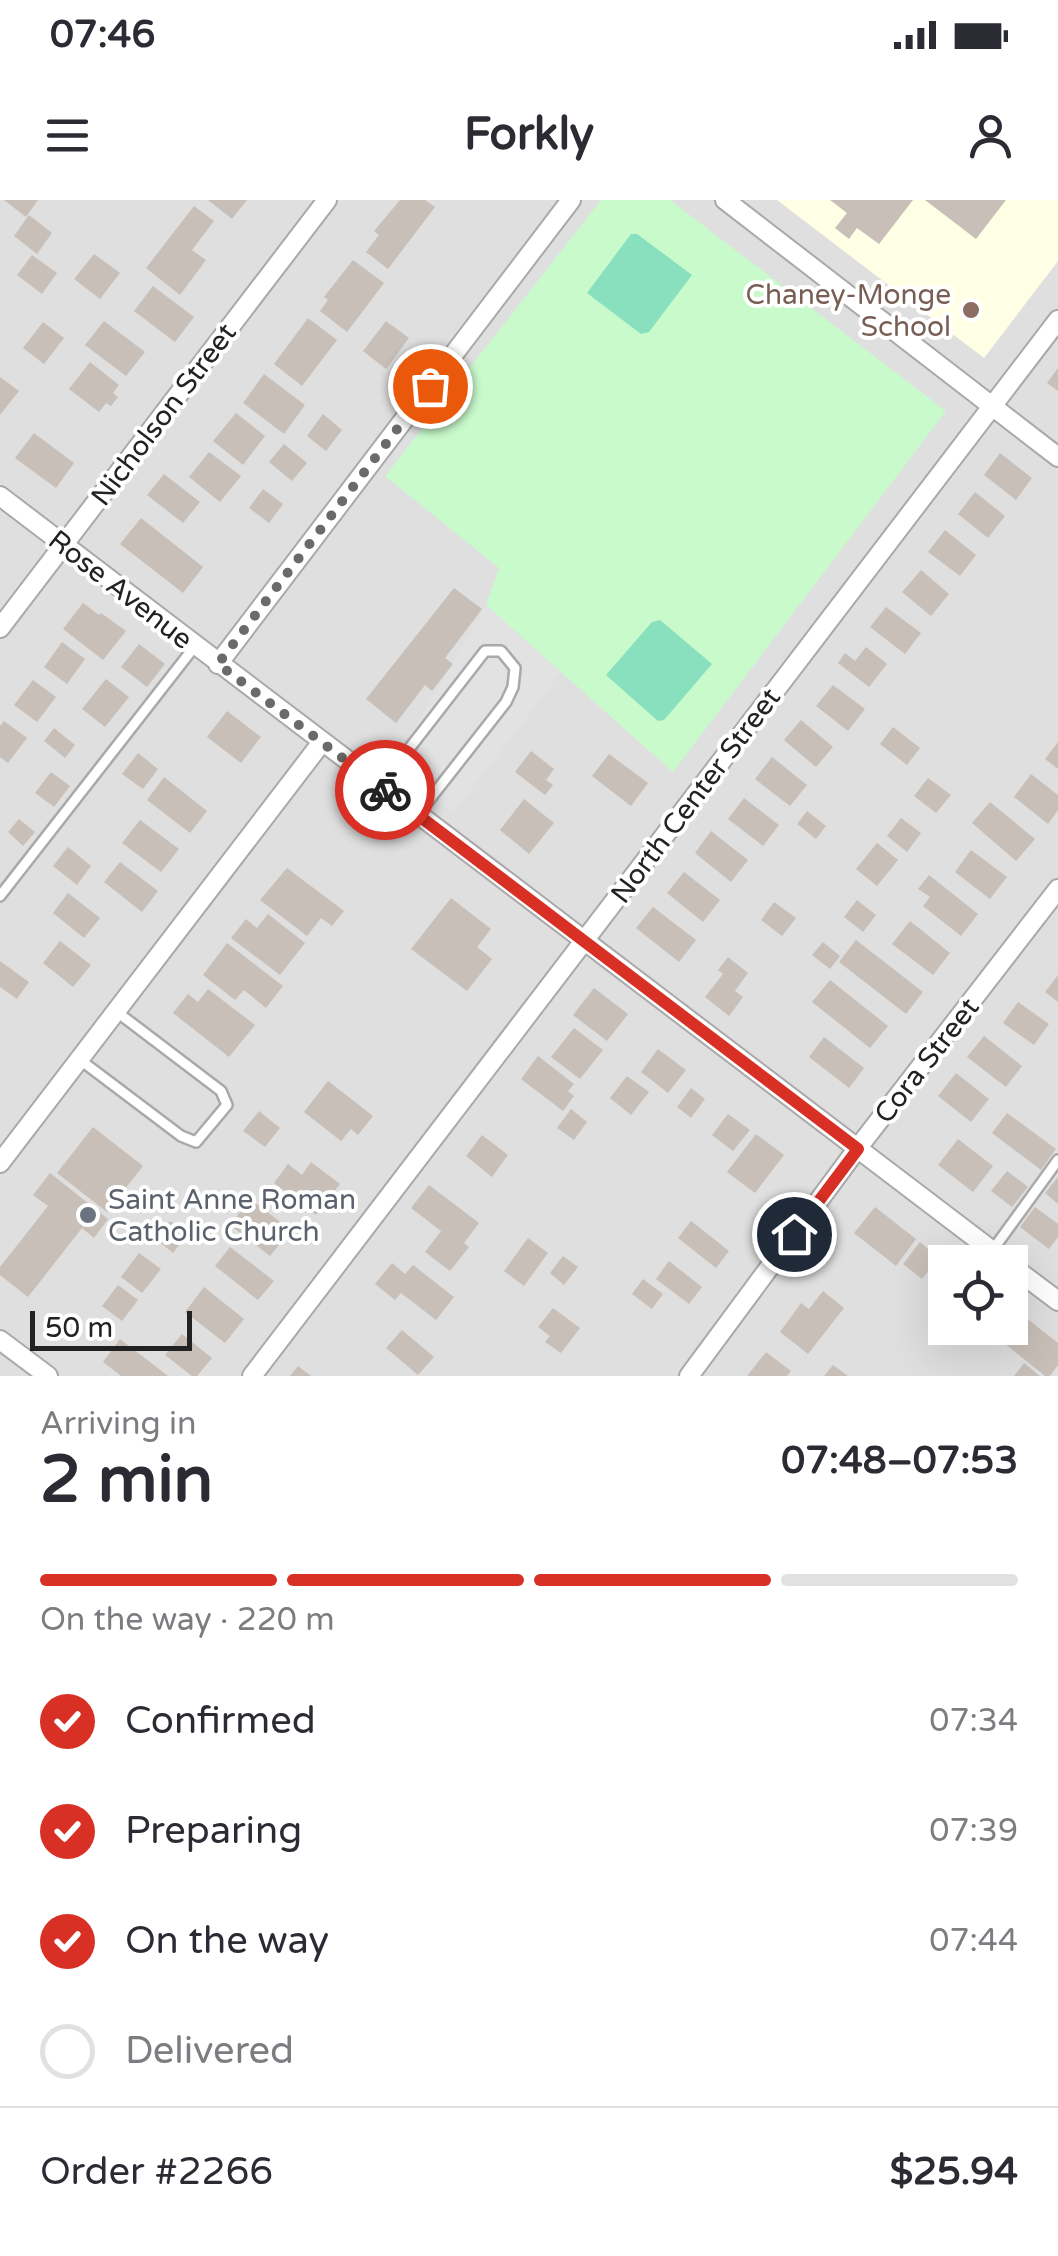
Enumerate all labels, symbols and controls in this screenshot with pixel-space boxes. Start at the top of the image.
text: 07:46 [50,12,155,58]
icon: menu [40,108,95,163]
text: Forkly [464,108,594,162]
icon: person [963,108,1018,163]
place label: Chaney-Monge School [746,278,951,344]
marker: Chaney-Monge School [960,299,982,321]
street label: Nicholson Street [84,316,244,513]
pin [388,344,473,429]
icon: bag [403,359,458,414]
street label: Rose Avenue [41,523,199,657]
street label: North Center Street [604,681,788,910]
courier [335,740,435,840]
icon: bike [358,763,413,818]
street label: Cora Street [867,991,986,1130]
place label: Saint Anne Roman Catholic Church [108,1183,356,1249]
pin [752,1192,837,1277]
marker: Saint Anne Roman Catholic Church [77,1204,99,1226]
icon: home [767,1207,822,1262]
map controls [928,1245,1028,1345]
button: locate [928,1245,1028,1345]
scale bar [30,1306,192,1350]
text: 50 m [45,1311,113,1345]
text: Arriving in [40,1405,197,1443]
text: 07:48–07:53 [781,1438,1018,1484]
text: 2 min [40,1441,213,1520]
text: On the way · 220 m [40,1601,335,1639]
icon: check [40,1694,95,1749]
text: Confirmed [125,1698,316,1744]
text: 07:34 [929,1702,1018,1740]
icon: check [40,1804,95,1859]
text: Preparing [125,1808,302,1854]
text: 07:39 [929,1812,1018,1850]
icon: check [40,1914,95,1969]
text: On the way [125,1918,329,1964]
text: 07:44 [929,1922,1018,1960]
text: Delivered [125,2028,294,2074]
text: Order #2266 [40,2149,273,2195]
text: $25.94 [890,2149,1018,2195]

